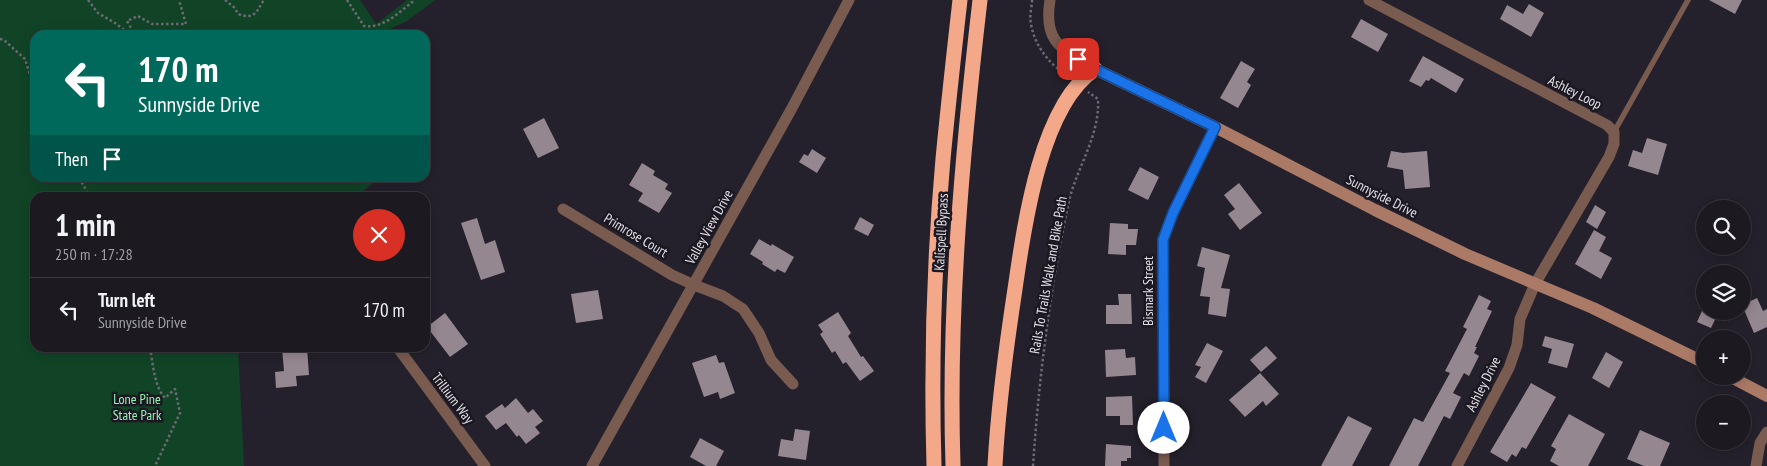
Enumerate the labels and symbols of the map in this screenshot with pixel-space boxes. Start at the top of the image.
pin [1057,38,1099,80]
street label: Ashley Loop [1545,71,1605,113]
street label: Sunnyside Drive [1343,170,1421,222]
street label: Valley View Drive [681,186,737,268]
street label: Kalispell Bypass [930,193,952,271]
street label: Rails To Trails Walk and Bike Path [1025,195,1071,355]
street label: Primrose Court [601,209,671,261]
street label: Bismark Street [1139,256,1157,326]
street label: Ashley Drive [1461,353,1505,415]
street label: Trillium Way [428,369,478,428]
park label: Lone Pine State Park [113,390,162,424]
position arrow [1137,401,1189,453]

